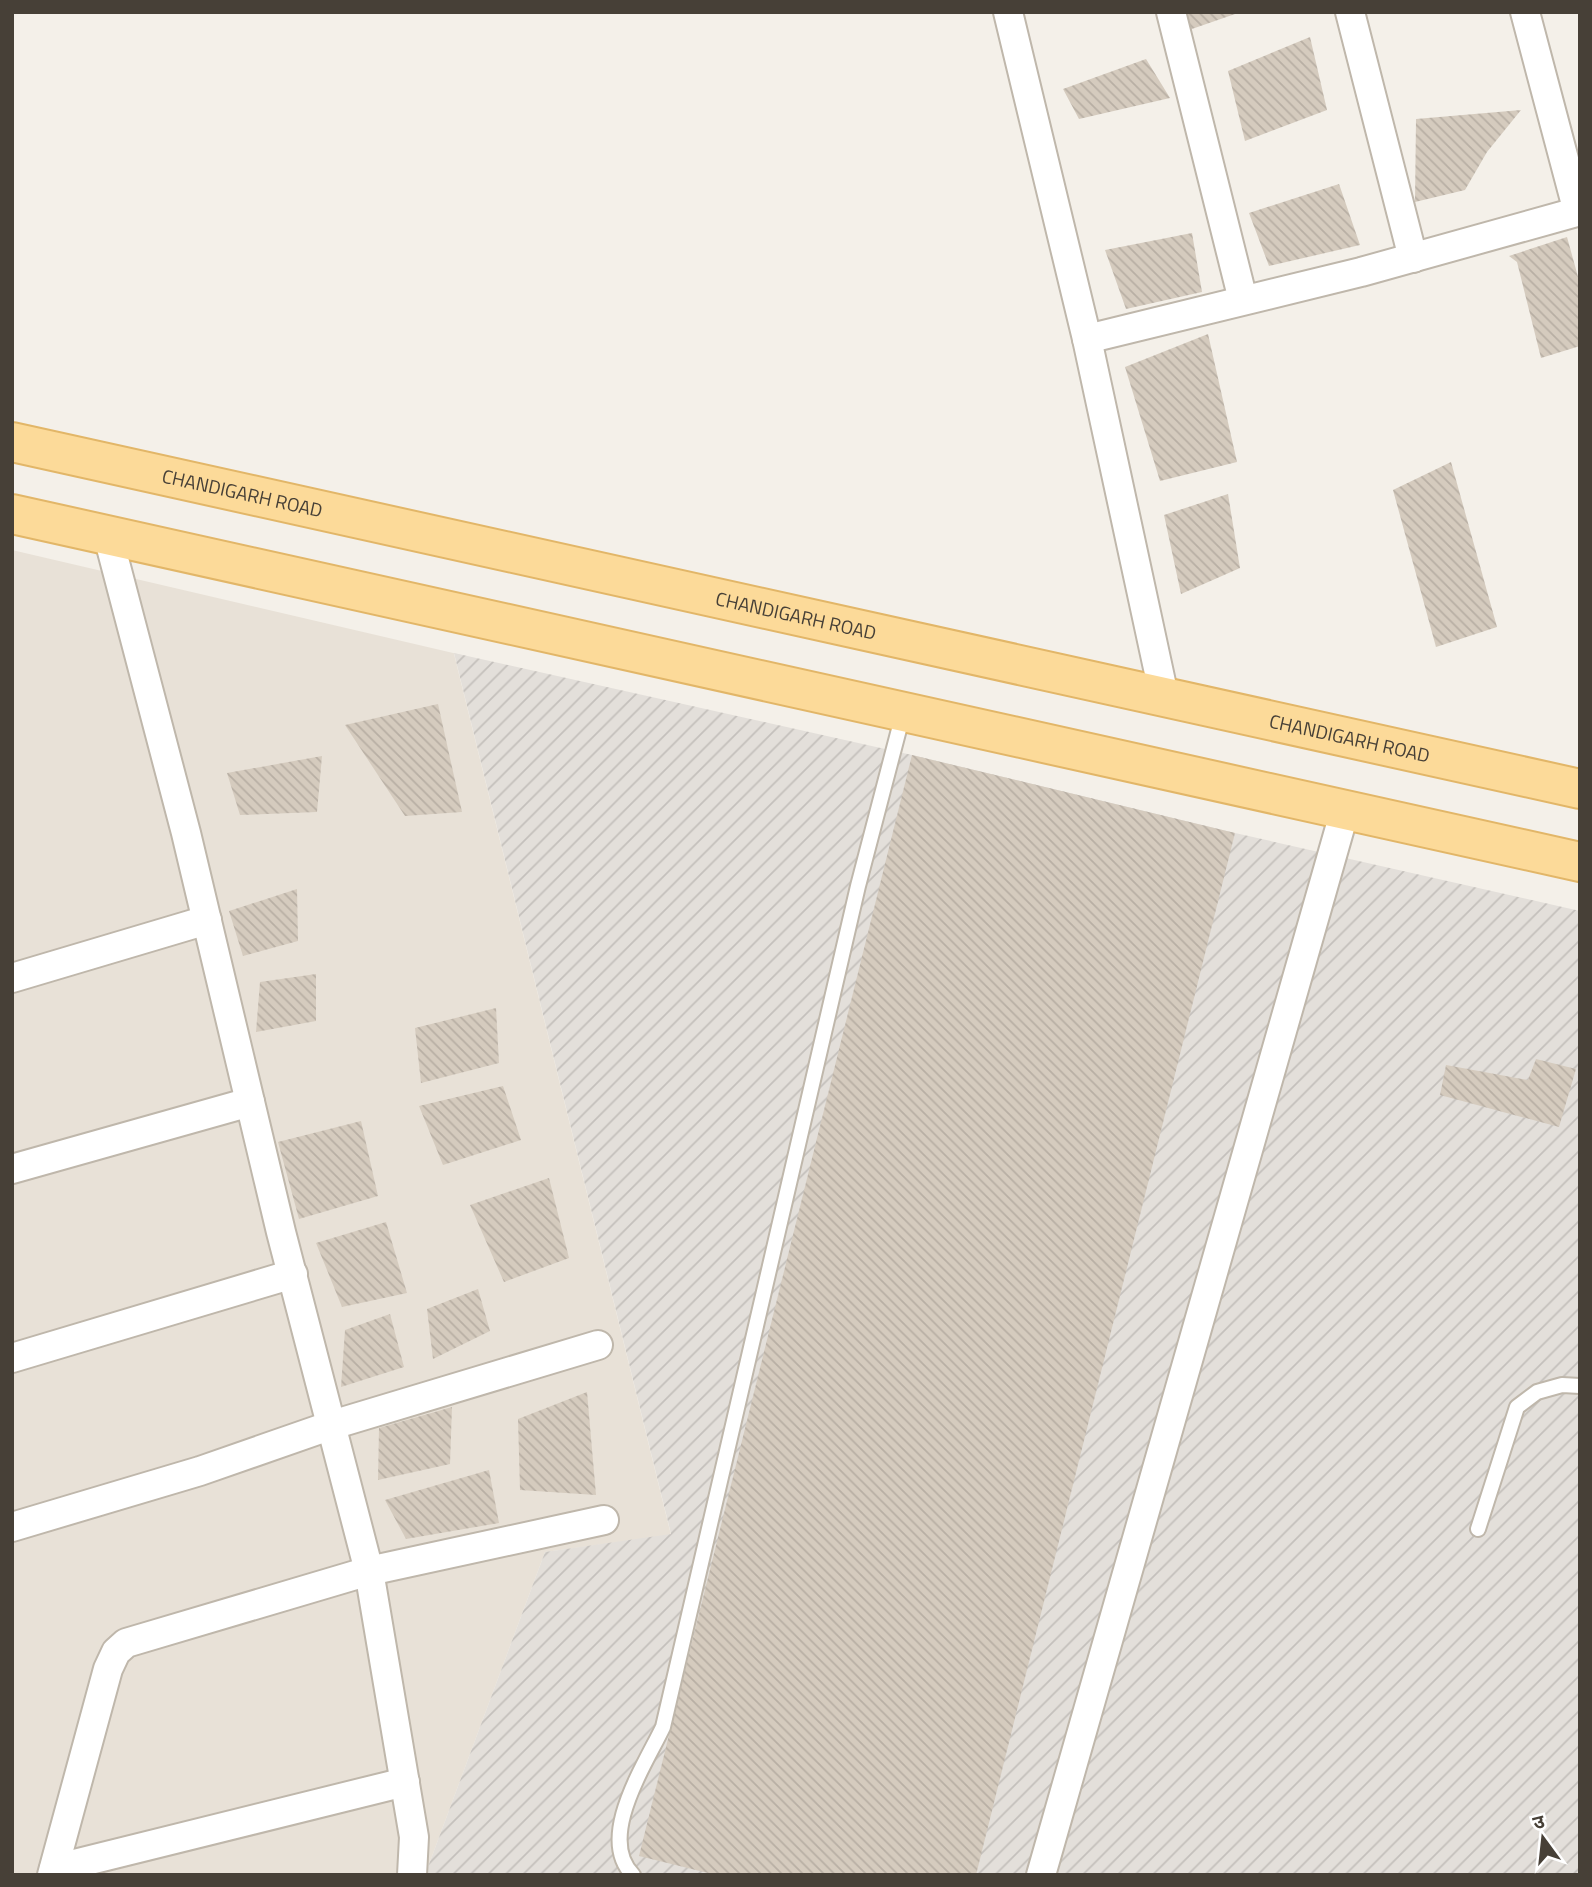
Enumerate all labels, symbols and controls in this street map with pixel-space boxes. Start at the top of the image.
street label: CHANDIGARH ROAD [159,461,326,524]
street label: CHANDIGARH ROAD [713,583,879,647]
street label: CHANDIGARH ROAD [1267,706,1433,769]
north arrow [1508,1803,1578,1873]
text: उ [1529,1805,1548,1837]

